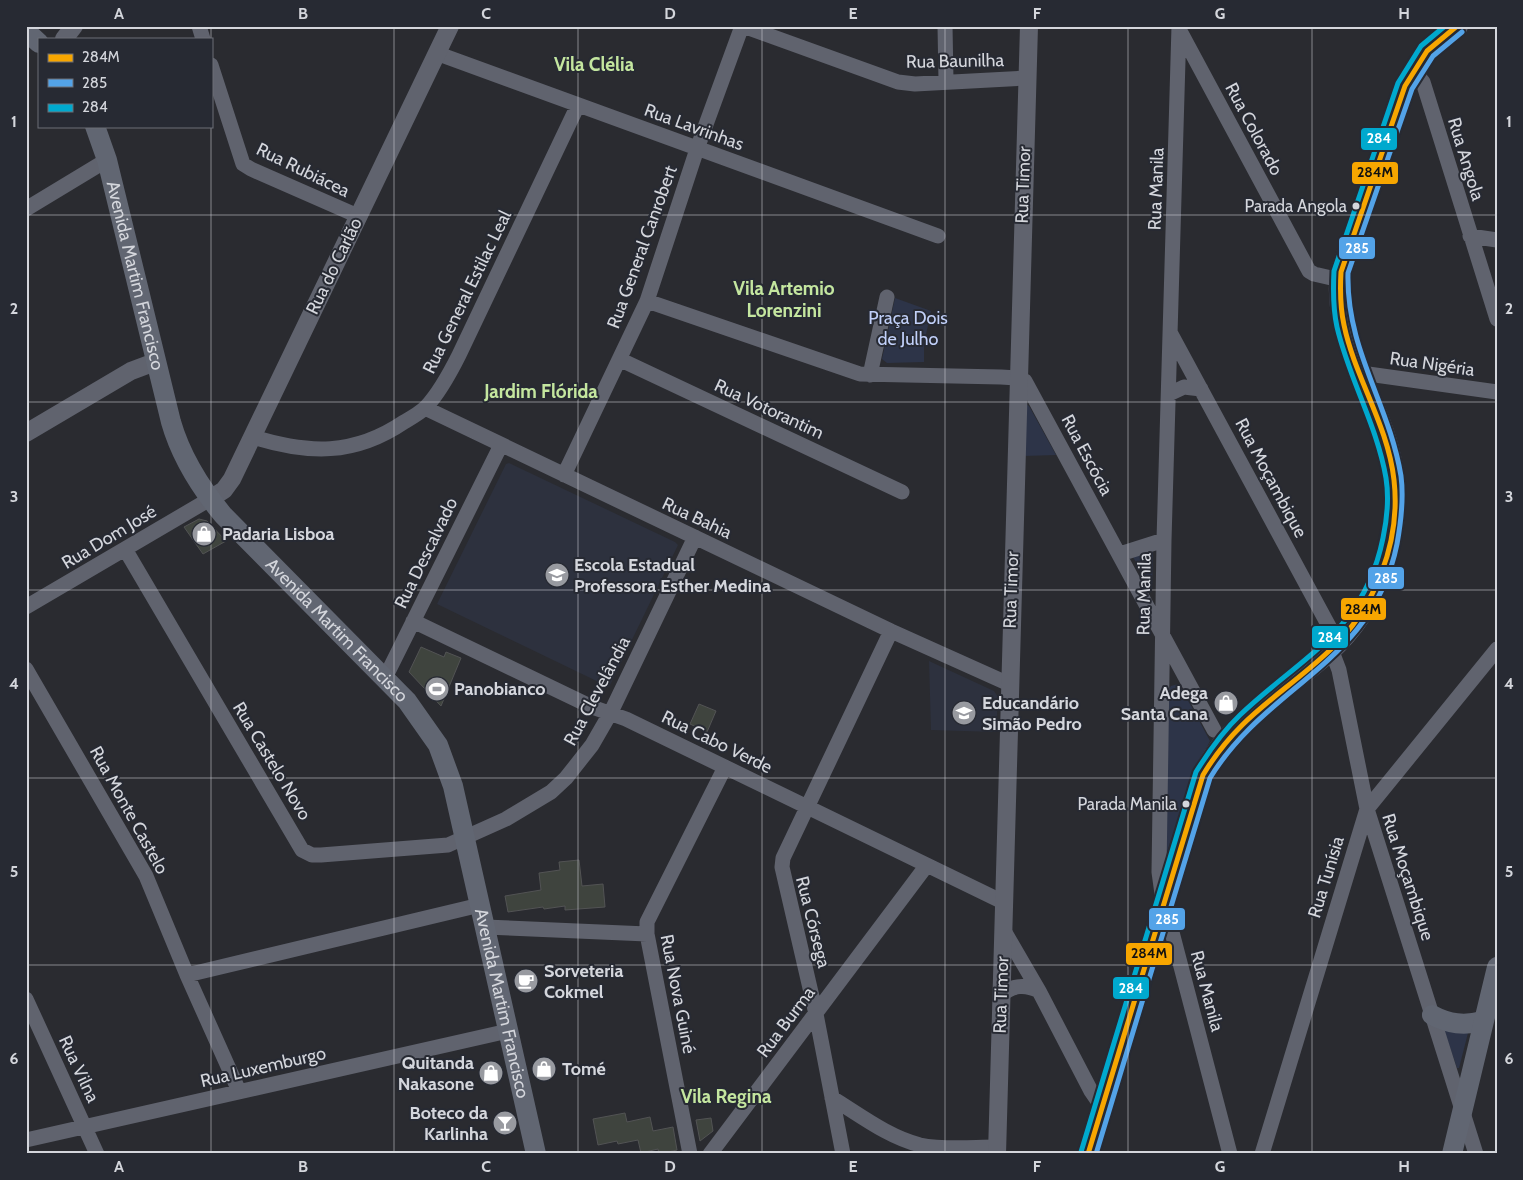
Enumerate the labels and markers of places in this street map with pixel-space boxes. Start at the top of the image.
place label: Parada Angola [1245,196,1348,216]
marker: Parada Angola [1351,201,1361,211]
shop icon: Padaria Lisboa [191,521,217,547]
place label: Padaria Lisboa [222,523,334,545]
place label: Escola Estadual Professora Esther Medina [574,554,771,597]
school or university icon: Escola Estadual Professora Esther Medina [544,562,570,588]
sports icon: Panobianco [424,676,450,702]
place label: Panobianco [454,678,546,700]
place label: Adega Santa Cana [1121,682,1208,725]
shop icon: Adega Santa Cana [1213,690,1239,716]
place label: Educandário Simão Pedro [982,692,1082,735]
school or university icon: Educandário Simão Pedro [951,700,977,726]
place label: Parada Manila [1077,794,1178,814]
marker: Parada Manila [1181,799,1191,809]
place label: Sorveteria Cokmel [544,960,623,1003]
cafe icon: Sorveteria Cokmel [513,968,539,994]
place label: Quitanda Nakasone [398,1052,474,1095]
shop icon: Tomé [531,1056,557,1082]
place label: Tomé [562,1058,606,1080]
shop icon: Quitanda Nakasone [478,1060,504,1086]
place label: Boteco da Karlinha [409,1102,488,1145]
bar icon: Boteco da Karlinha [492,1110,518,1136]

